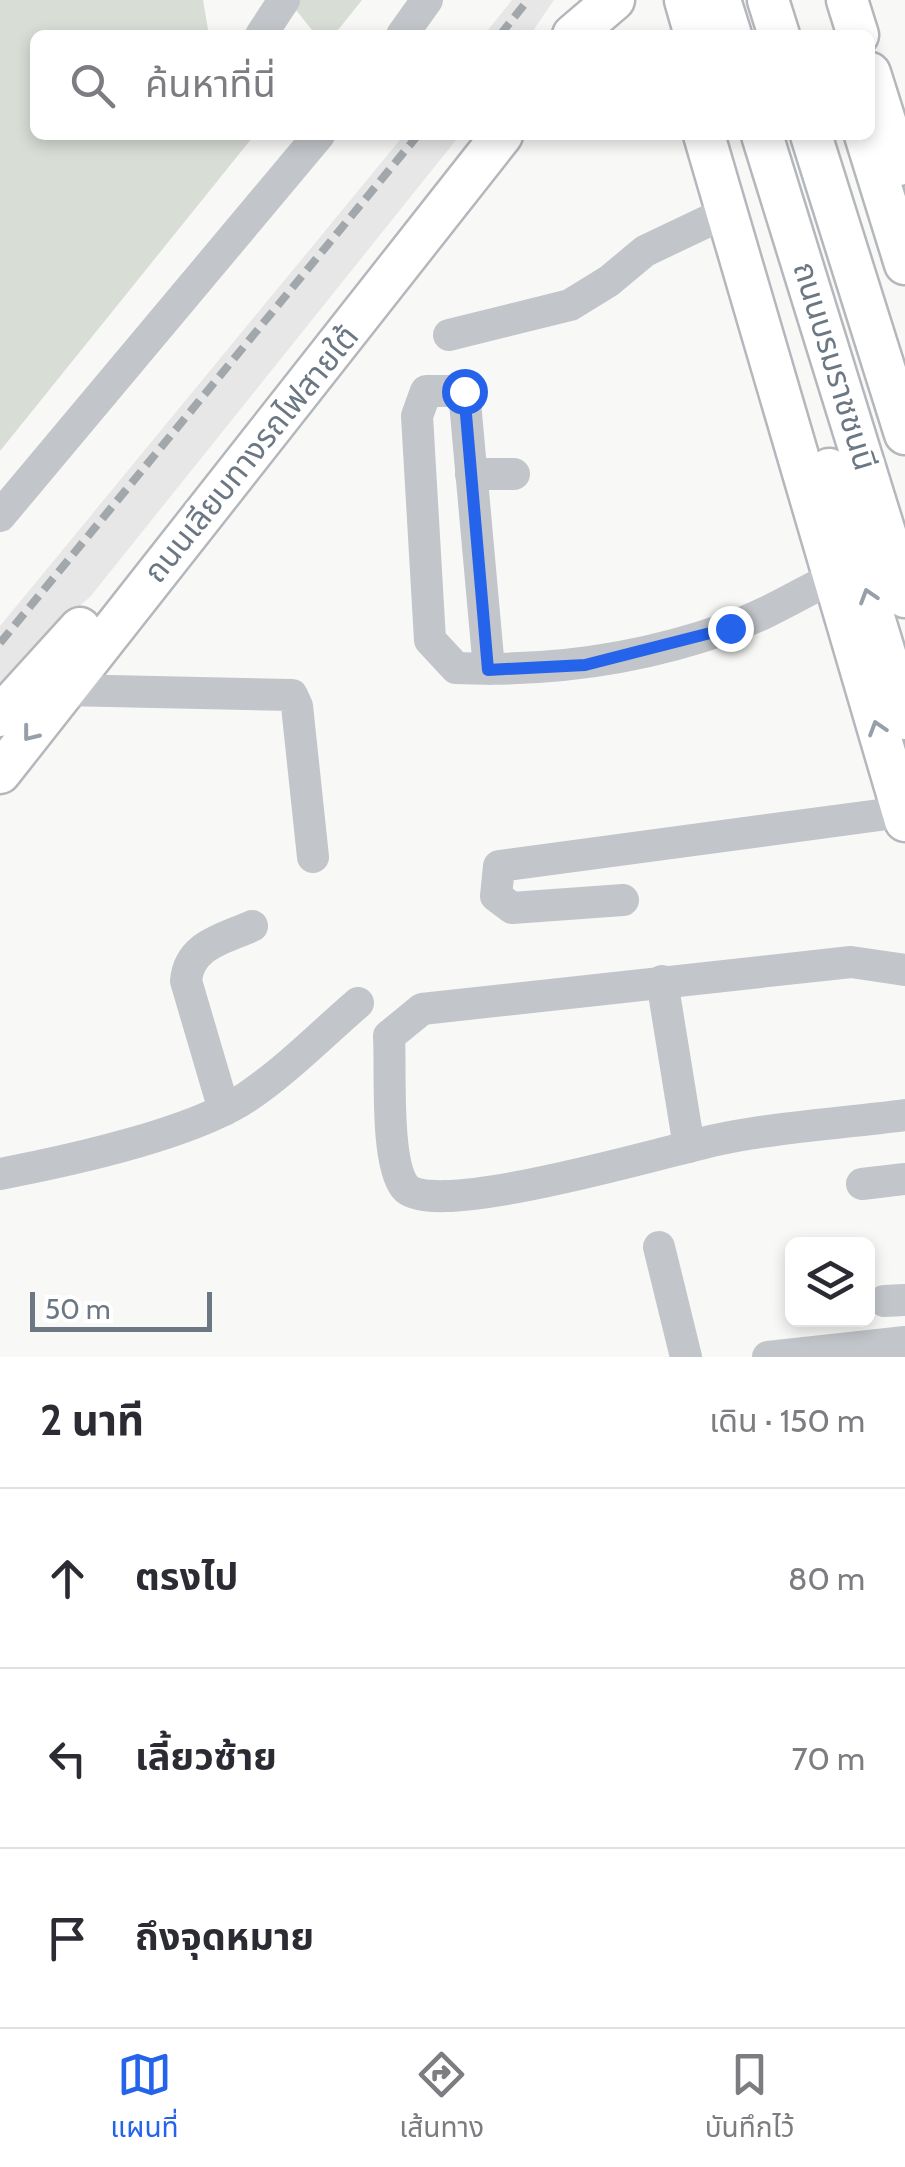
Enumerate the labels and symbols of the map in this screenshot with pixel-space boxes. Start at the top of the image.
street label: ถนนบรมราชชนนี [785,257,886,475]
street label: ถนนเลียบทางรถไฟสายใต้ [135,317,366,590]
route start [442,369,488,415]
one-way arrow [859,589,880,606]
route end [708,606,754,652]
one-way arrow [868,720,889,737]
one-way arrow [24,723,42,741]
scale bar [30,1287,212,1332]

